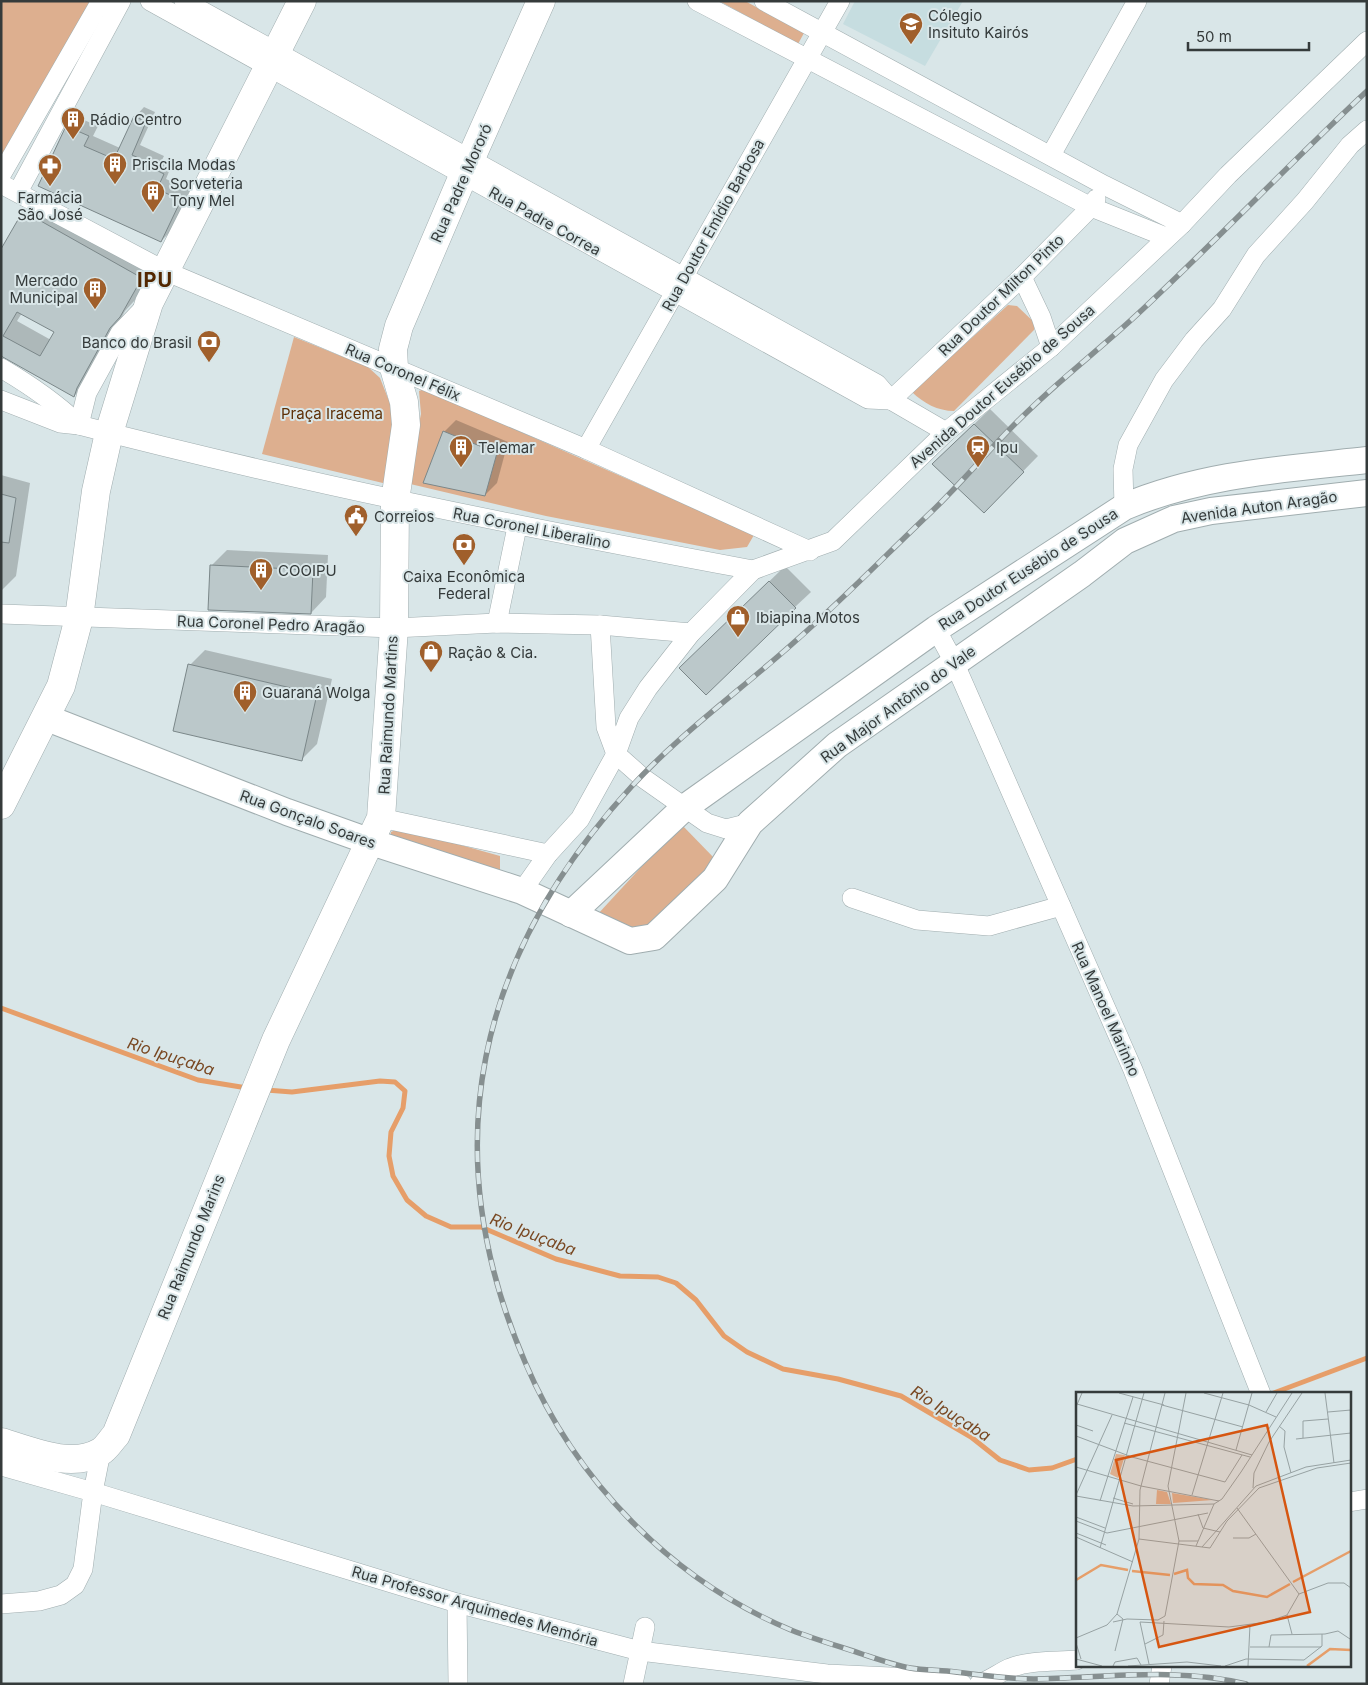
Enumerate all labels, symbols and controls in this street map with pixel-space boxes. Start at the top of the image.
place label: Cólegio Insituto Kairós [928,6,1029,42]
school or university icon: Cólegio Insituto Kairós [898,11,924,45]
scale bar [1188,20,1309,52]
text: 50 m [1196,27,1232,46]
building icon: Rádio Centro [60,106,86,140]
place label: Rádio Centro [90,110,182,129]
street label: Rua Padre Mororó [426,121,496,245]
street label: Rua Doutor Emídio Barbosa [658,136,768,314]
building icon: Priscila Modas [102,151,128,185]
pharmacy icon: Farmácia São José [37,153,63,187]
place label: Priscila Modas [132,155,236,174]
place label: Sorveteria Tony Mel [170,174,243,210]
building icon: Sorveteria Tony Mel [140,179,166,213]
street label: Rua Padre Correa [486,182,604,260]
place label: Farmácia São José [17,188,83,224]
street label: Rua Doutor Milton Pinto [934,230,1068,360]
district label: IPU [137,268,173,292]
place label: Mercado Municipal [9,271,78,307]
building icon: Mercado Municipal [82,276,108,310]
street label: Avenida Doutor Eusébio de Sousa [905,300,1099,472]
bank icon: Banco do Brasil [196,329,222,363]
place label: Banco do Brasil [82,333,192,352]
street label: Rua Coronel Félix [342,339,464,405]
park label: Praça Iracema [281,404,383,423]
building icon: Telemar [448,434,474,468]
station icon: Ipu [965,434,991,468]
place label: Telemar [478,438,535,457]
place label: Ipu [996,438,1018,457]
street label: Avenida Auton Aragão [1180,487,1338,527]
public building icon: Correios [343,503,369,537]
street label: Rua Coronel Liberalino [452,503,612,553]
street label: Rua Doutor Eusébio de Sousa [935,504,1121,634]
place label: Correios [374,507,435,526]
bank icon: Caixa Econômica Federal [451,532,477,566]
building icon: COOIPU [248,557,274,591]
place label: COOIPU [278,561,337,580]
place label: Caixa Econômica Federal [403,567,525,603]
shop icon: Ibiapina Motos [725,604,751,638]
place label: Ibiapina Motos [756,608,860,627]
street label: Rua Coronel Pedro Aragão [177,611,365,637]
street label: Rua Raimundo Martins [374,635,402,795]
shop icon: Ração & Cia. [418,639,444,673]
street label: Rua Major Antônio do Vale [817,641,979,767]
place label: Ração & Cia. [448,643,538,662]
building icon: Guaraná Wolga [232,679,258,713]
place label: Guaraná Wolga [262,683,370,702]
street label: Rua Gonçalo Soares [237,786,379,852]
street label: Rua Manoel Marinho [1068,939,1144,1079]
water label: Rio Ipuçaba [125,1033,217,1080]
street label: Rua Raimundo Marins [153,1172,229,1322]
water label: Rio Ipuçaba [487,1208,579,1260]
water label: Rio Ipuçaba [907,1381,995,1446]
inset map [1076,1392,1350,1668]
street label: Rua Professor Arquimedes Memória [350,1562,600,1650]

